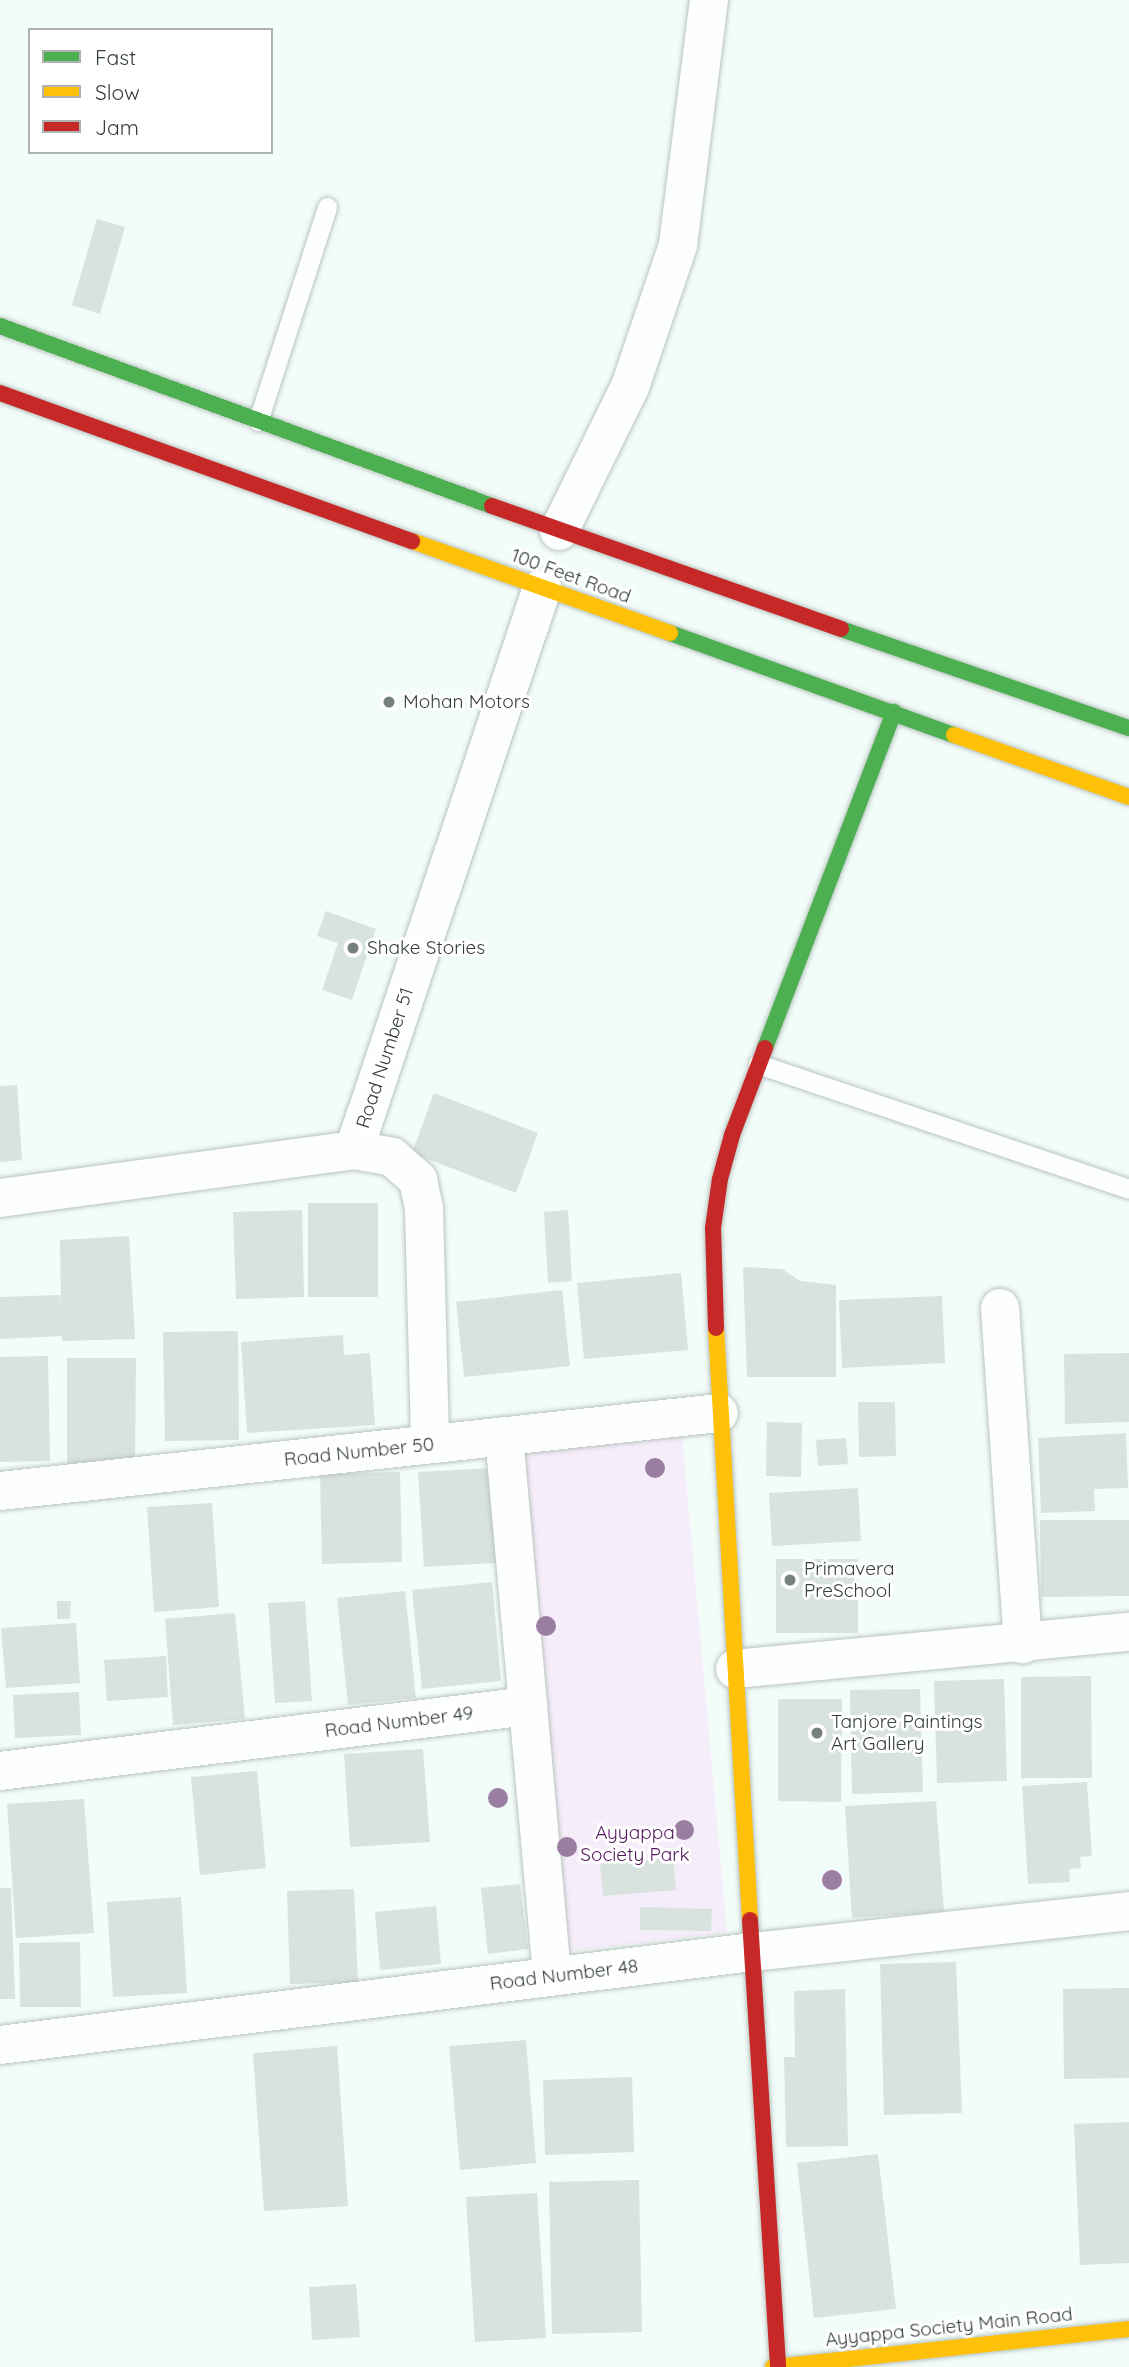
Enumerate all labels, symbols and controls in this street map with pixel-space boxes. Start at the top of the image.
legend [28,28,273,154]
text: Fast [95,44,136,70]
text: Slow [95,79,140,105]
text: Jam [95,114,139,140]
street label: 100 Feet Road [508,544,634,608]
place label: Mohan Motors [403,691,530,713]
marker: Mohan Motors [381,694,397,710]
place label: Shake Stories [367,937,485,959]
marker: Shake Stories [345,940,361,956]
street label: Road Number 51 [352,985,418,1131]
street label: Road Number 50 [283,1433,435,1471]
place label: Primavera PreSchool [804,1558,895,1602]
marker: Primavera PreSchool [782,1572,798,1588]
street label: Road Number 49 [324,1702,474,1742]
place label: Tanjore Paintings Art Gallery [831,1711,982,1755]
marker: Tanjore Paintings Art Gallery [809,1725,825,1741]
park label: Ayyappa Society Park [580,1822,690,1866]
street label: Road Number 48 [489,1955,639,1995]
street label: Ayyappa Society Main Road [824,2303,1074,2351]

